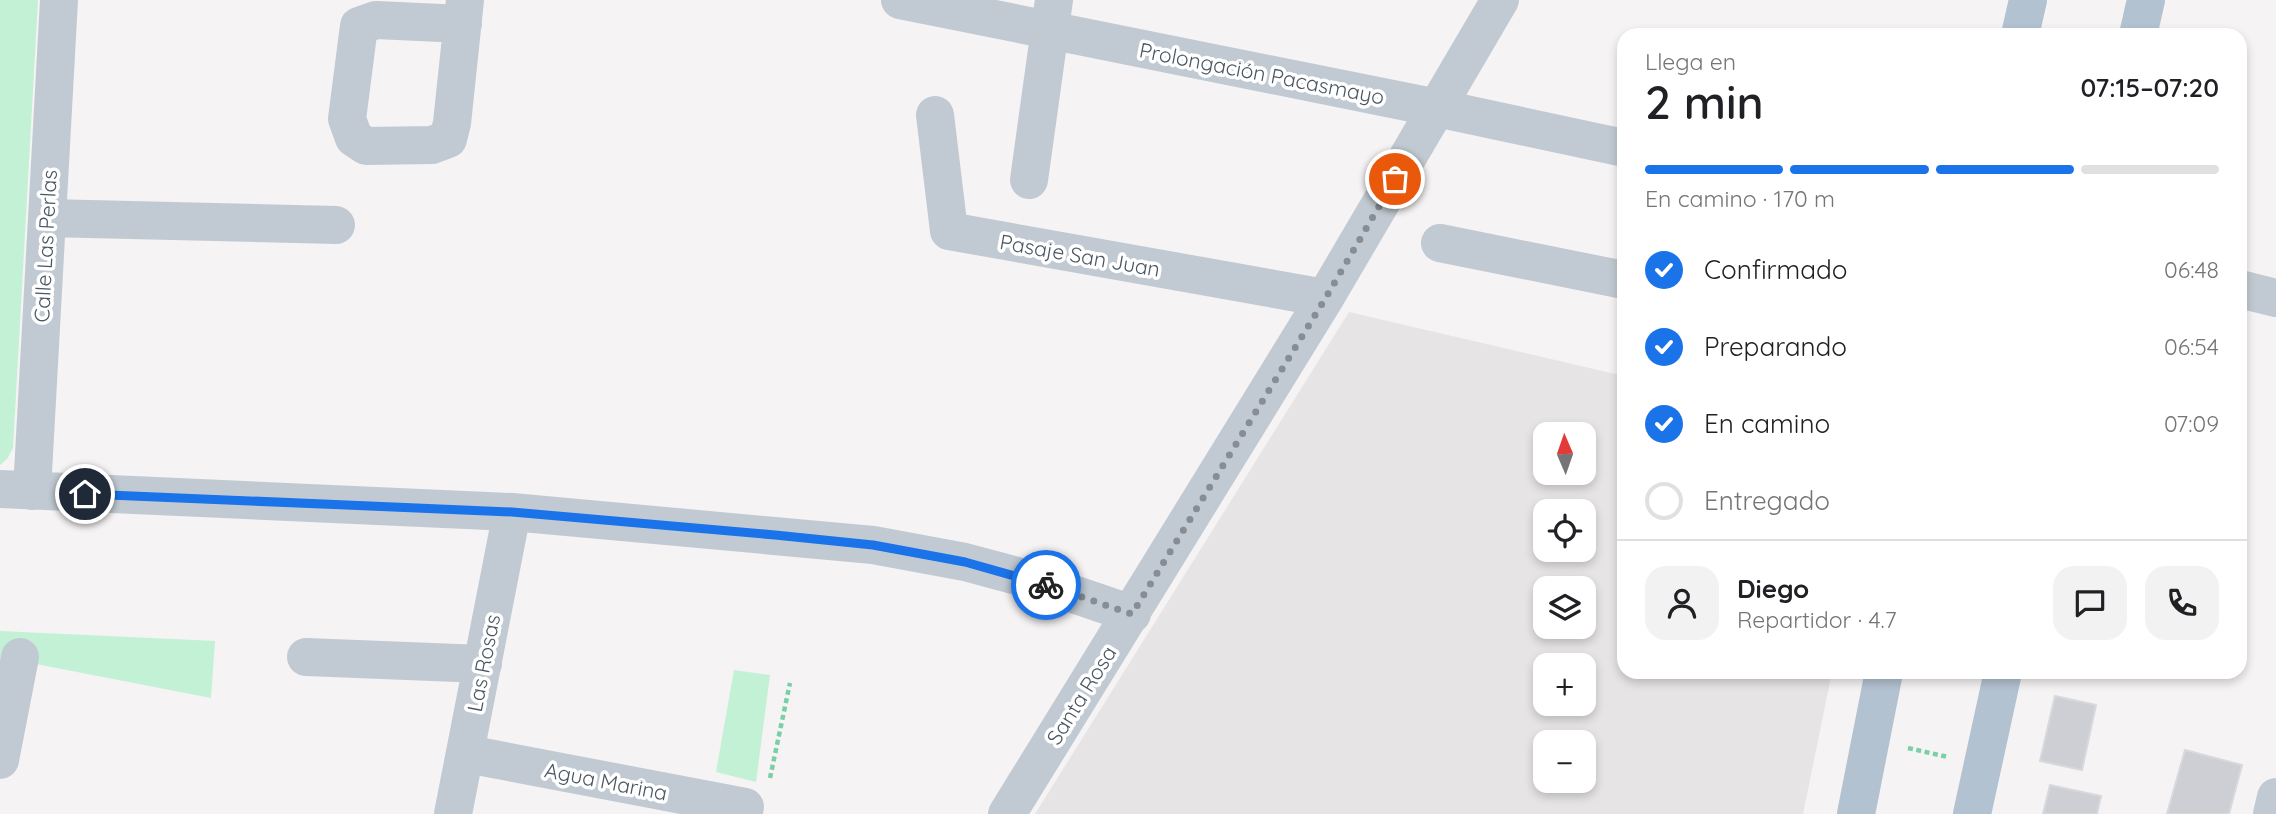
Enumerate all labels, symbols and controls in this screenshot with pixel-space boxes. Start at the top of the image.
street label: Prolongación Pacasmayo [1137,36,1387,110]
text: Llega en [1645,47,1736,76]
text: 07:15–07:20 [2081,71,2219,104]
text: 2 min [1645,73,1764,131]
pin [1365,149,1425,209]
icon: bag [1376,160,1414,198]
street label: Calle Las Perlas [28,169,62,323]
text: En camino · 170 m [1645,184,1835,213]
street label: Pasaje San Juan [998,228,1162,282]
icon: check [1645,251,1683,289]
text: Confirmado [1704,253,1848,286]
text: 06:48 [2164,255,2219,284]
icon: check [1645,328,1683,366]
text: Preparando [1704,330,1847,363]
text: 06:54 [2164,332,2219,361]
icon: check [1645,405,1683,443]
text: En camino [1704,407,1830,440]
text: 07:09 [2164,409,2219,438]
north arrow [1533,422,1596,485]
map controls [1533,422,1596,793]
pin [55,464,115,524]
icon: home [66,475,104,513]
text: Entregado [1704,484,1830,517]
button: locate [1533,499,1596,562]
courier [1011,550,1081,620]
icon: bike [1027,566,1065,604]
button: person [1645,566,1719,640]
button: chat [2053,566,2127,640]
button: phone [2145,566,2219,640]
text: Diego [1737,572,1809,605]
button: layers [1533,576,1596,639]
text: Repartidor · 4.7 [1737,605,1897,634]
street label: Las Rosas [461,612,505,714]
street label: Santa Rosa [1040,641,1122,749]
button: + [1533,653,1596,716]
button: − [1533,730,1596,793]
street label: Agua Marina [542,756,670,806]

